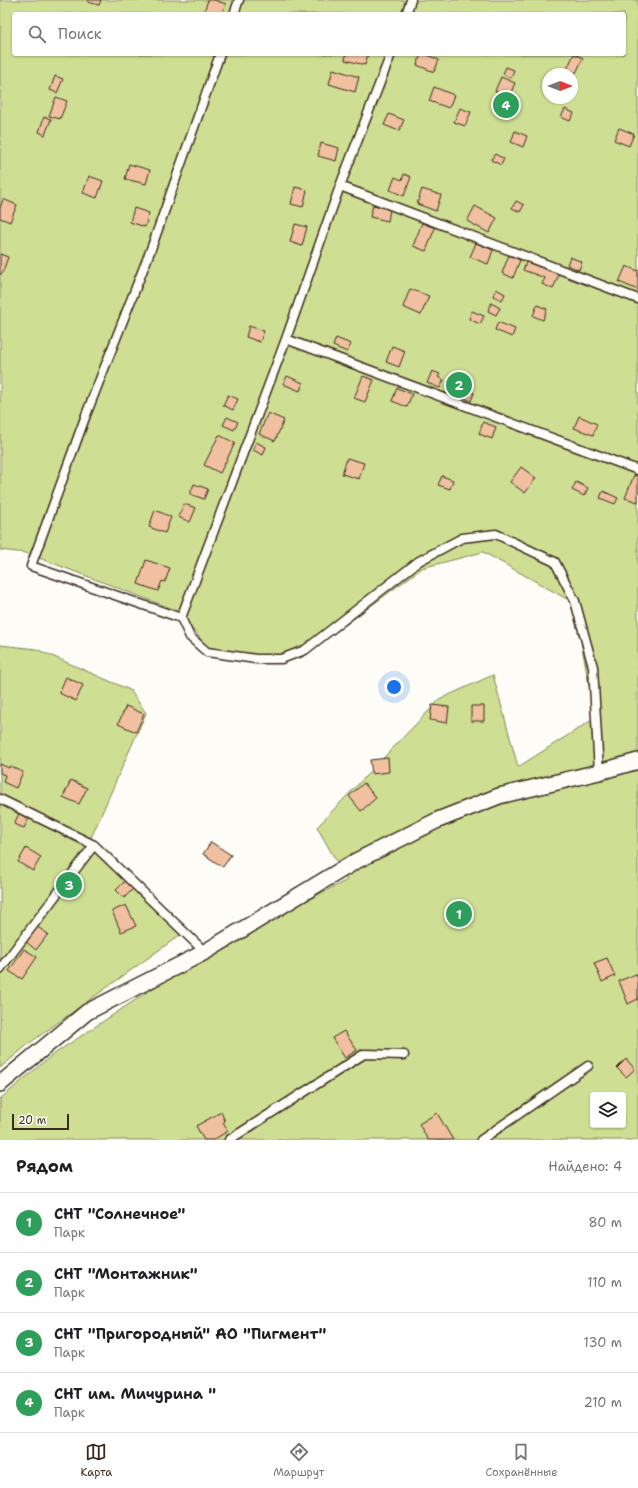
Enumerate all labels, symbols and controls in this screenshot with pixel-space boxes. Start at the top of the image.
search box [12,12,626,56]
icon: search [26,23,48,45]
text: Поиск [58,24,102,44]
north arrow [542,68,578,104]
pin: 4 [493,90,519,120]
pin: 2 [446,370,472,400]
your location [384,677,404,697]
pin: 3 [56,870,82,900]
pin: 1 [446,899,472,929]
map controls [590,1092,626,1128]
button: layers [590,1092,626,1128]
scale bar [12,1112,69,1131]
text: 20 m [18,1113,46,1128]
text: Рядом [16,1155,73,1177]
text: Найдено: 4 [548,1158,622,1175]
text: СНТ "Солнечное" [54,1204,185,1224]
text: 1 [26,1214,32,1231]
text: 80 m [588,1214,622,1231]
text: Парк [54,1224,85,1241]
text: СНТ "Монтажник" [54,1264,198,1284]
text: 2 [24,1274,34,1291]
text: 110 m [587,1274,622,1291]
text: Парк [54,1284,85,1301]
text: СНТ "Пригородный" АО "Пигмент" [54,1324,326,1344]
text: 3 [24,1334,34,1351]
text: 130 m [584,1334,622,1351]
text: Парк [54,1344,85,1361]
text: СНТ им. Мичурина " [54,1384,216,1404]
text: 4 [24,1394,34,1411]
text: 210 m [584,1394,622,1411]
text: Парк [54,1404,85,1421]
tab: Карта [81,1441,112,1480]
tab: Маршрут [273,1441,324,1480]
tab: Сохранённые [486,1441,557,1480]

